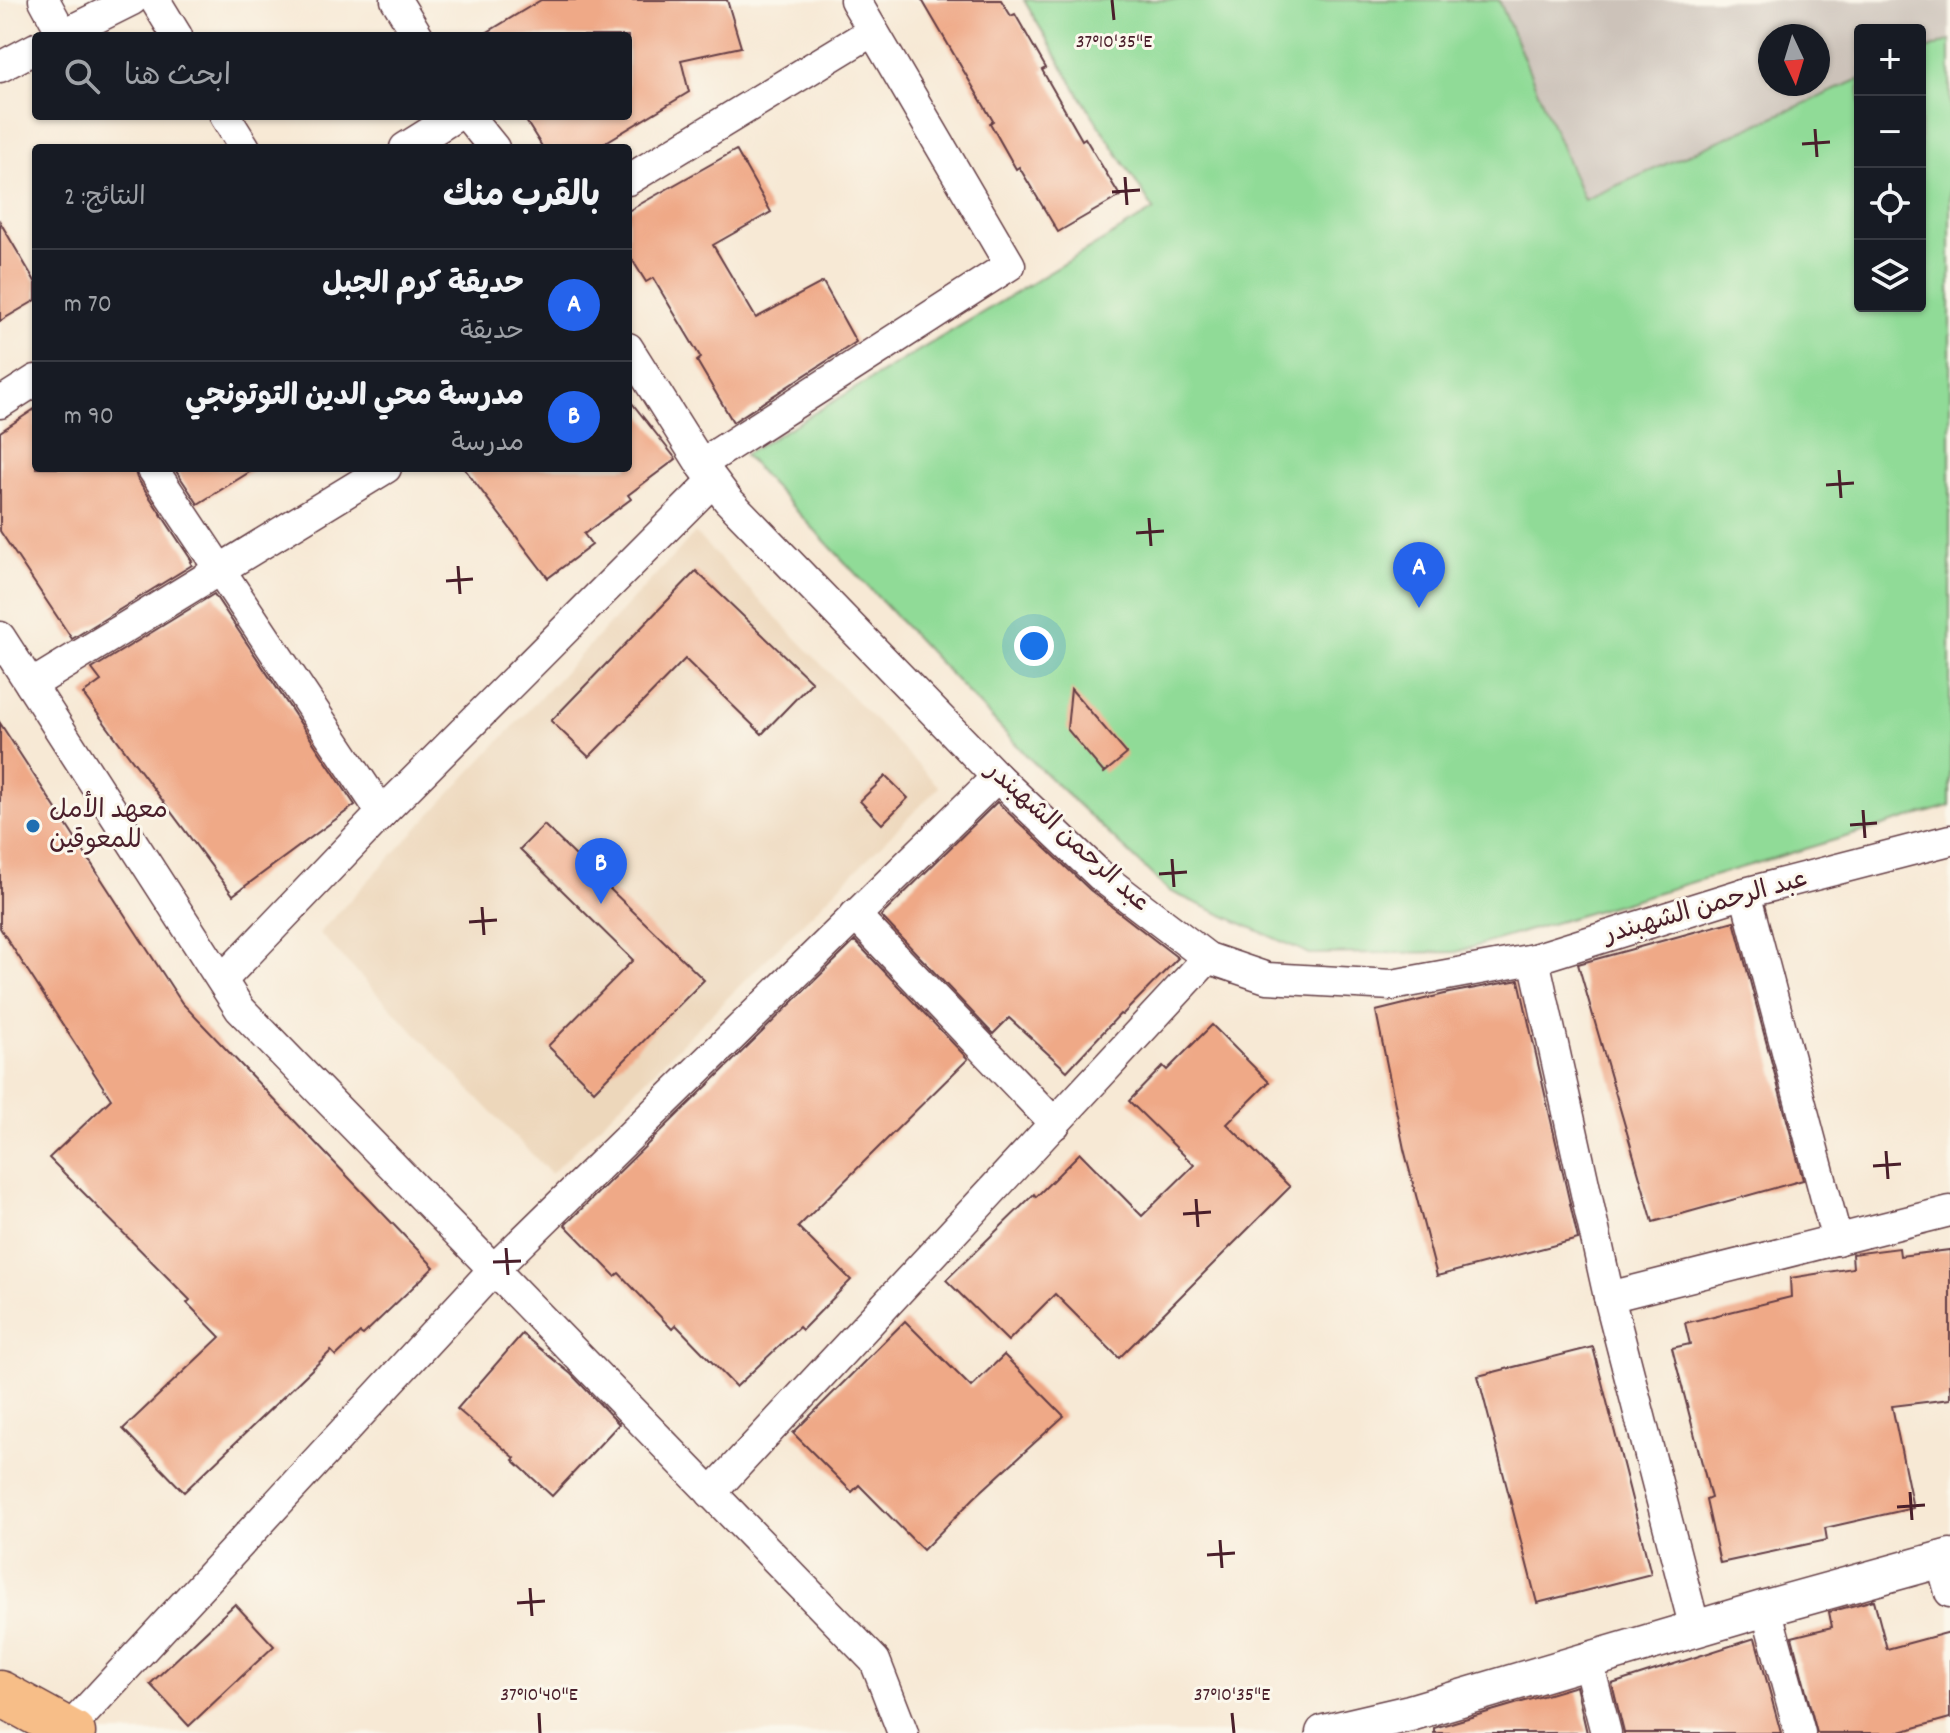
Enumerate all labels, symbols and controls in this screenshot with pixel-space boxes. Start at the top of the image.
north arrow [1758,24,1830,96]
map controls [1854,24,1926,312]
button: + [1854,24,1926,96]
text: 37°10'35"E [1076,29,1152,57]
search box [32,32,632,120]
icon: search [60,54,104,98]
text: ابحث هنا [124,57,231,100]
button: − [1854,96,1926,168]
button: locate [1854,168,1926,240]
text: بالقرب منك [443,174,600,223]
text: النتائج: 2 [64,180,146,217]
button: layers [1854,240,1926,312]
text: حديقة كرم الجبل [322,265,524,308]
text: 70 m [64,287,112,324]
text: A [567,287,581,324]
text: حديقة [460,314,524,351]
text: مدرسة محي الدين التوتونجي [185,377,524,420]
text: 90 m [64,399,114,436]
text: B [568,399,580,436]
text: مدرسة [452,426,524,463]
pin: A [1393,542,1445,608]
your location [1014,626,1054,666]
street label: عبد الرحمن الشهبندر [975,753,1157,922]
place label: معهد الأمل للمعوقين [49,790,168,860]
marker: معهد الأمل للمعوقين [24,817,42,835]
pin: B [575,838,627,904]
street label: عبد الرحمن الشهبندر [1598,861,1812,955]
text: 37°10'40"E [500,1682,578,1710]
text: 37°10'35"E [1194,1682,1270,1710]

